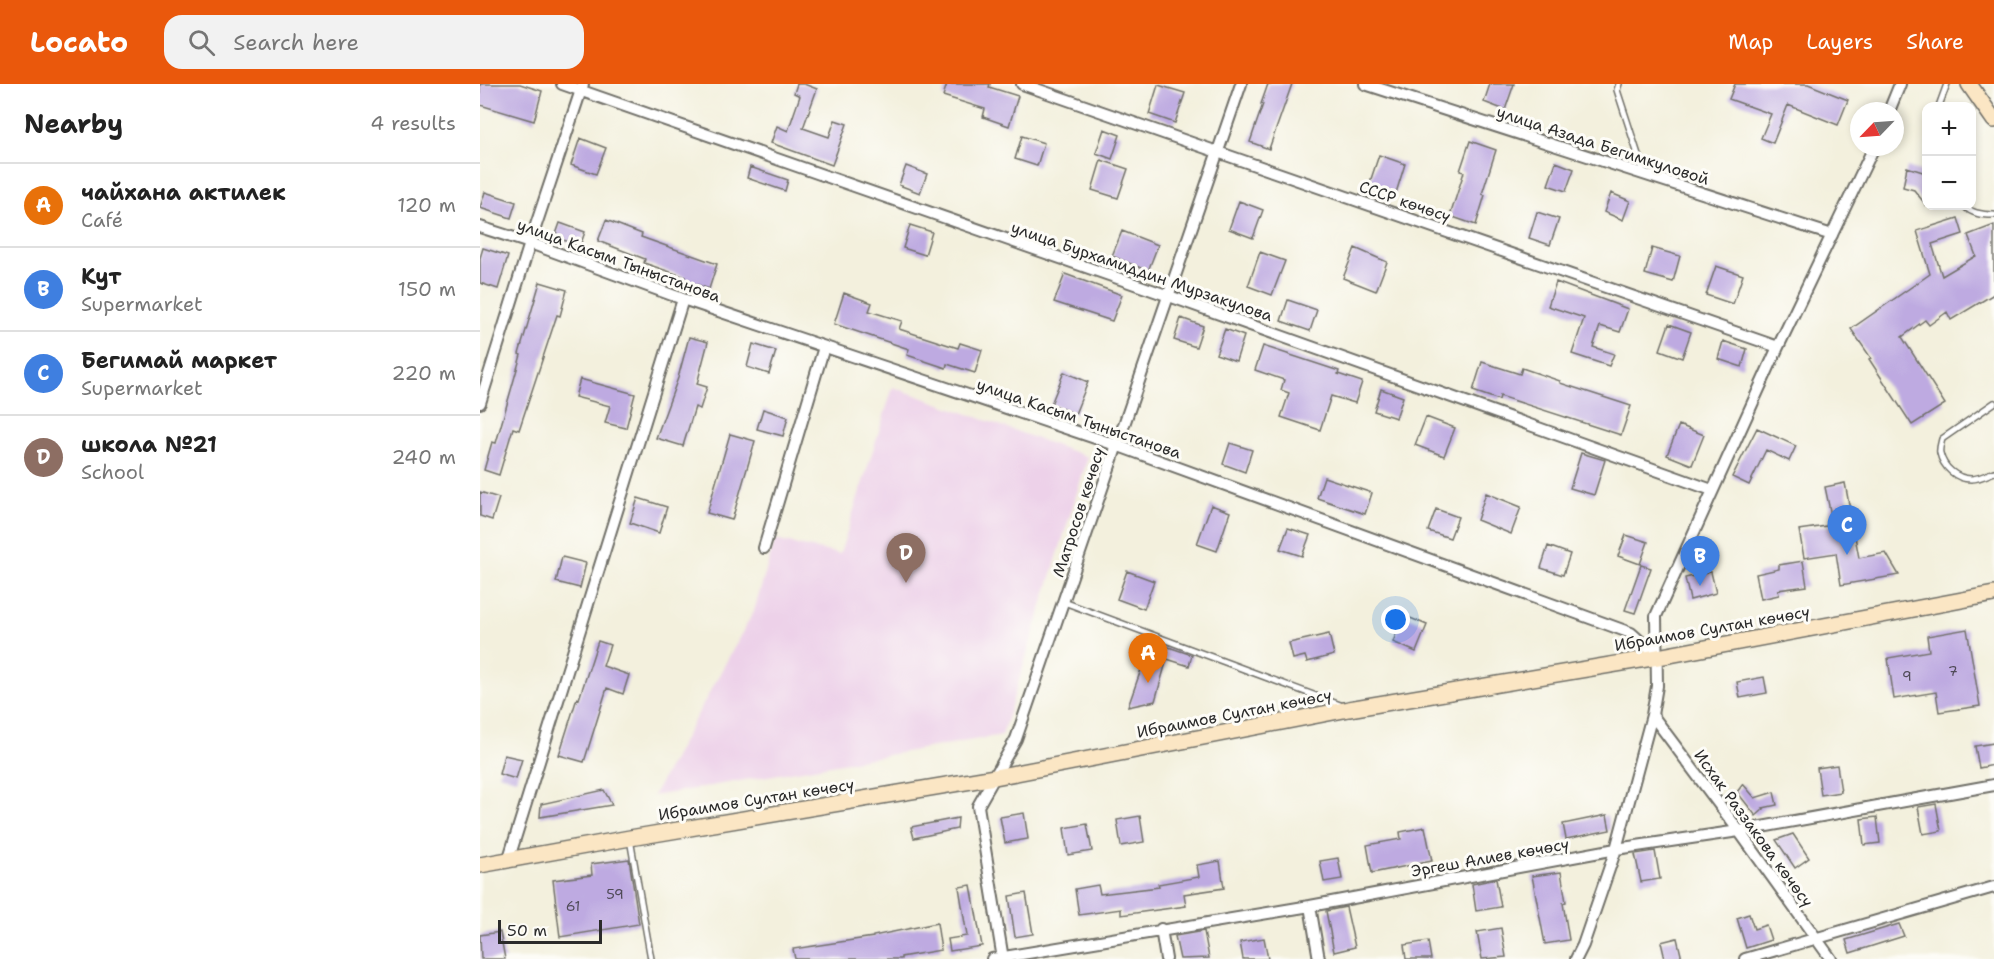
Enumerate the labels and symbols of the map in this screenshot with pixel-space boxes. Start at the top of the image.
street label: улица Азада Бегимкуловой [1494,101,1712,190]
north arrow [1850,102,1904,156]
street label: СССР көчөсү [1356,176,1453,227]
street label: улица Касым Тыныстанова [514,214,723,307]
street label: улица Бурхамиддин Мурзакулова [1008,217,1275,326]
street label: улица Касым Тыныстанова [974,374,1184,463]
street label: Матросов көчөсү [1048,445,1109,580]
pin: C [1828,506,1866,555]
pin: D [886,534,926,583]
pin: B [1680,536,1720,586]
street label: Ибраимов Султан көчөсү [1613,601,1811,656]
your location [1381,605,1410,634]
pin: A [1128,634,1168,683]
house number: 7 [1948,662,1958,680]
house number: 9 [1902,667,1912,685]
street label: Ибраимов Султан көчөсү [1135,684,1333,743]
street label: Исхак Раззакова көчөсү [1689,745,1818,911]
street label: Ибраимов Султан көчөсү [657,774,856,825]
street label: Эргеш Алиев көчөсү [1410,833,1571,882]
house number: 59 [606,885,624,903]
house number: 61 [566,897,580,915]
scale bar [498,917,602,944]

